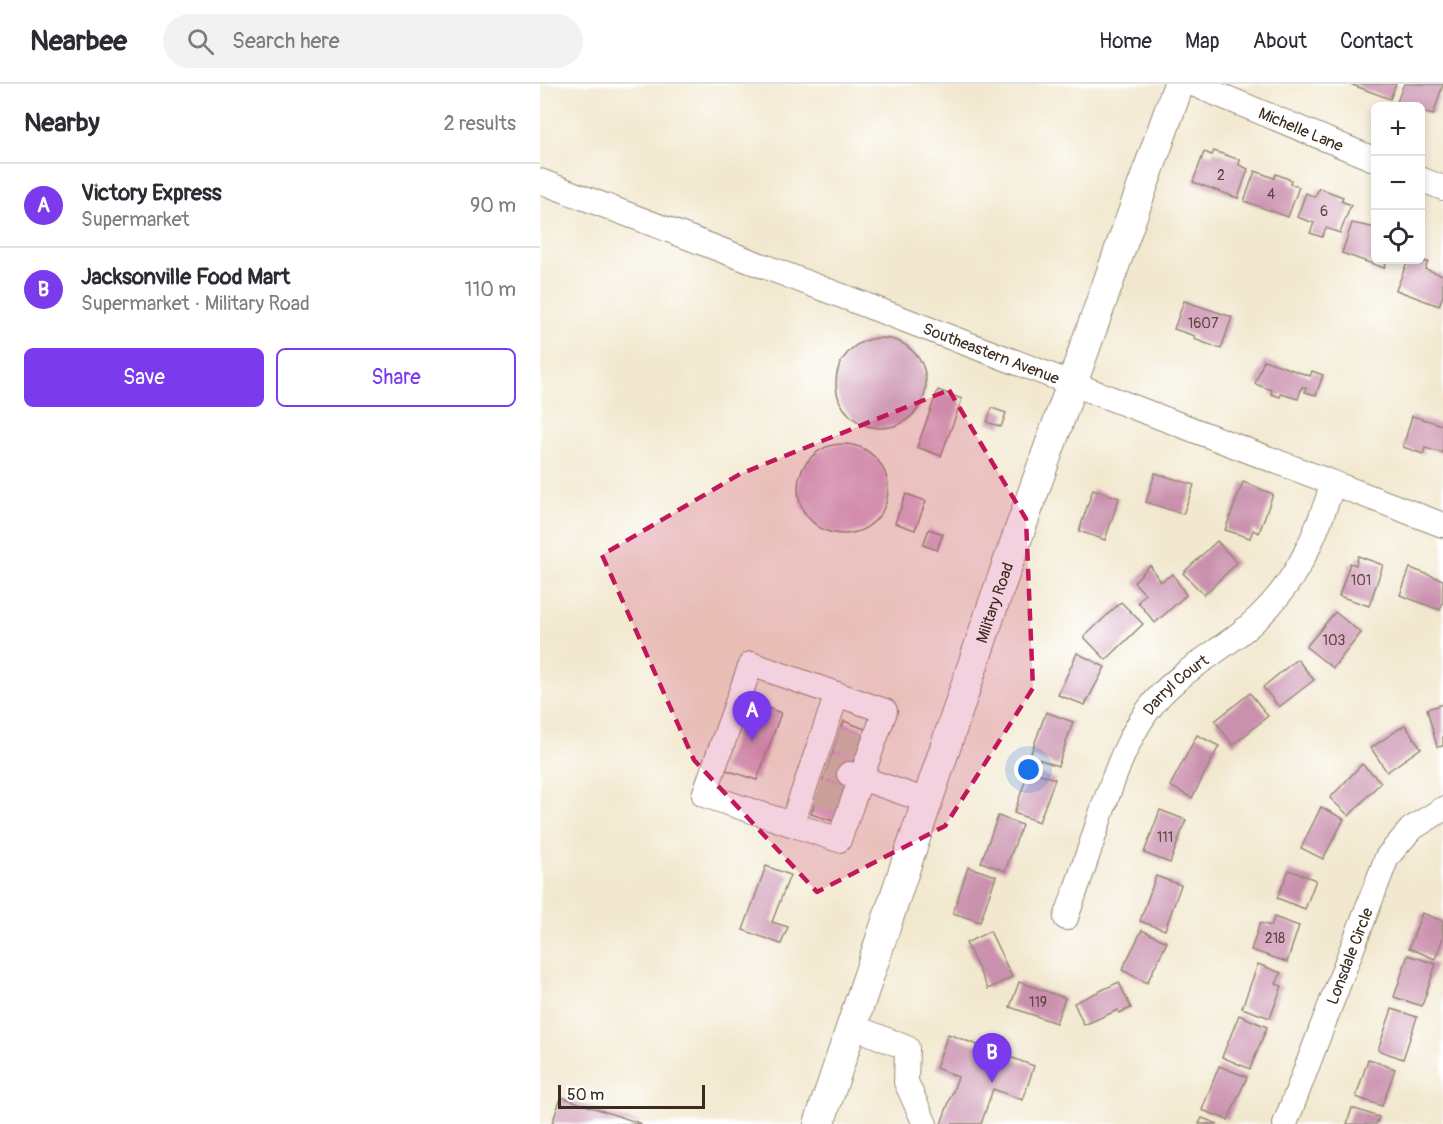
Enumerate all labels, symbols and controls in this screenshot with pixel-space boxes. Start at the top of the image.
search box [163,14,583,68]
text: Nearbee [30,24,127,59]
icon: search [184,25,217,58]
text: Search here [232,27,340,55]
text: Home [1099,28,1152,55]
text: Map [1185,28,1220,55]
text: About [1253,28,1307,55]
text: Contact [1340,28,1413,55]
map controls [1371,102,1425,264]
button: + [1371,102,1425,156]
street label: Michelle Lane [1255,103,1346,156]
text: Nearby [24,107,100,139]
text: 2 results [444,111,516,136]
button: − [1371,156,1425,210]
house number: 2 [1217,167,1225,184]
text: Victory Express [81,179,222,207]
house number: 4 [1267,186,1275,203]
text: A [37,193,50,218]
text: 90 m [470,193,516,218]
house number: 6 [1320,203,1328,220]
text: Supermarket [81,207,190,232]
button: locate [1371,210,1425,264]
text: Jacksonville Food Mart [81,263,290,291]
text: B [38,277,49,302]
text: 110 m [465,277,516,302]
text: Supermarket · Military Road [81,291,310,316]
house number: 1607 [1188,315,1219,332]
street label: Southeastern Avenue [920,319,1062,389]
button: Save [24,348,264,407]
button: Share [276,348,516,407]
street label: Military Road [972,560,1018,646]
house number: 101 [1351,572,1371,589]
house number: 103 [1323,632,1346,649]
street label: Darryl Court [1139,650,1213,719]
pin: A [732,692,772,741]
your location [1014,755,1043,784]
house number: 111 [1157,829,1173,846]
street label: Lonsdale Circle [1323,905,1378,1007]
house number: 218 [1265,930,1285,947]
house number: 119 [1029,994,1047,1011]
pin: B [972,1034,1012,1083]
scale bar [558,1082,705,1110]
text: 50 m [567,1085,604,1105]

